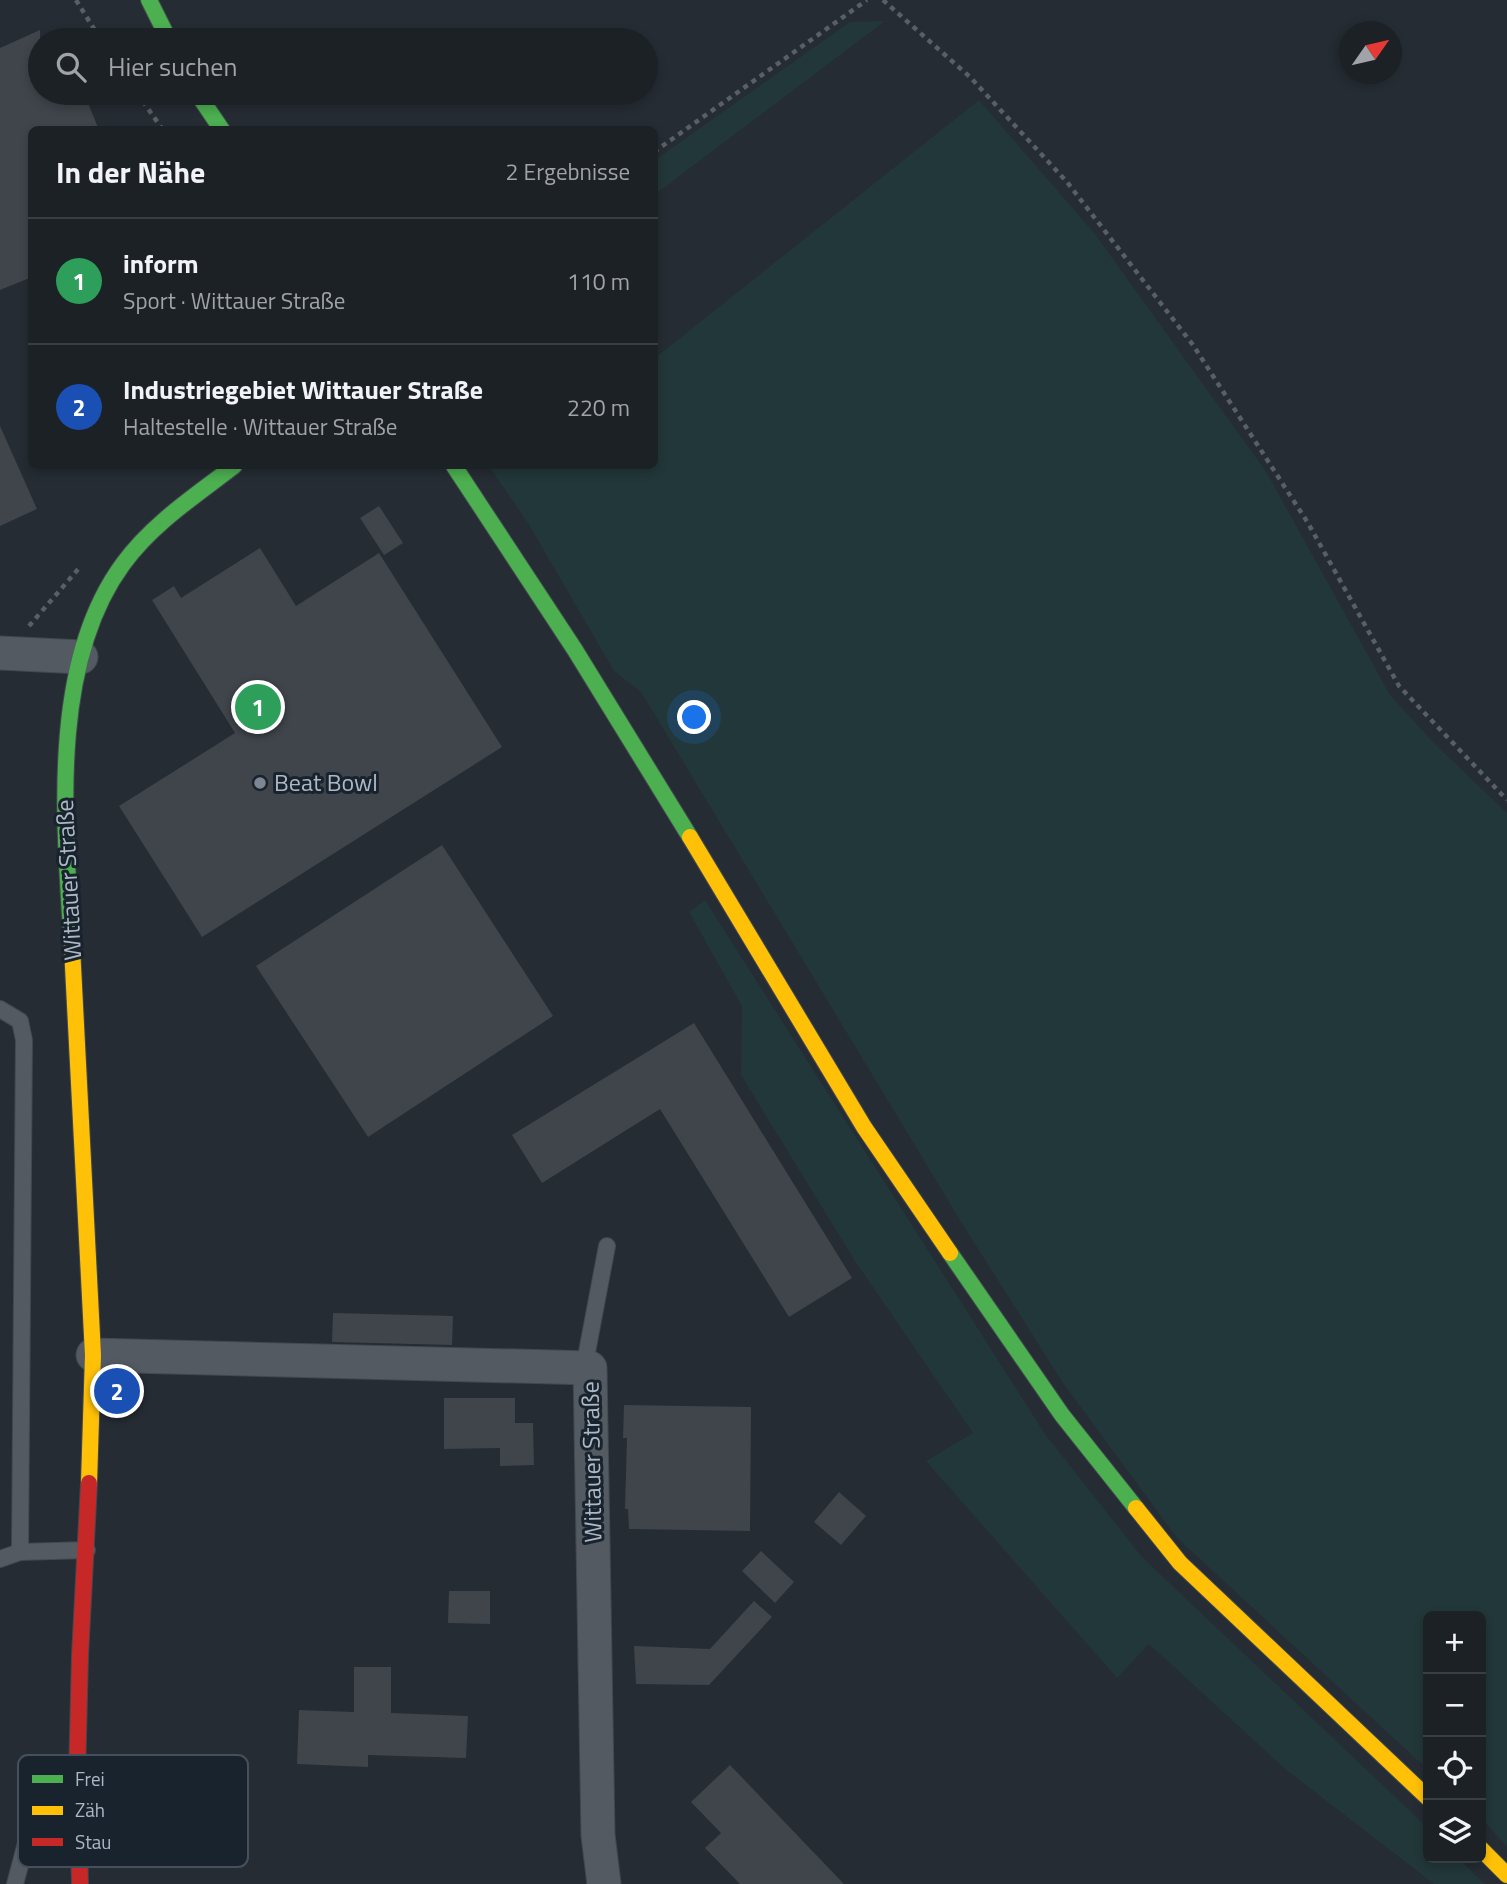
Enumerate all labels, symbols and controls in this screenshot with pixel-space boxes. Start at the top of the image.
north arrow [1339,21,1402,84]
search box [28,28,658,105]
text: Hier suchen [108,47,237,86]
icon: search [52,48,90,86]
text: In der Nähe [56,149,205,195]
text: 2 Ergebnisse [506,154,630,189]
text: inform [123,244,199,283]
text: 1 [73,264,85,299]
text: 110 m [567,264,630,299]
text: Sport · Wittauer Straße [123,283,345,318]
text: Industriegebiet Wittauer Straße [123,370,483,409]
text: 2 [73,390,85,425]
text: 220 m [567,390,630,425]
text: Haltestelle · Wittauer Straße [123,409,397,444]
pin: 1 [235,681,281,733]
your location [677,700,711,734]
place label: Beat Bowl [274,764,378,800]
marker: Beat Bowl [252,775,268,791]
street label: Wittauer Straße [46,799,90,962]
pin: 2 [94,1365,140,1417]
street label: Wittauer Straße [572,1381,610,1543]
map controls [1423,1611,1486,1863]
button: + [1423,1611,1486,1674]
button: − [1423,1674,1486,1737]
button: locate [1423,1737,1486,1800]
legend [18,1755,248,1867]
text: Frei [75,1764,105,1793]
text: Zäh [75,1795,105,1824]
button: layers [1423,1800,1486,1863]
text: Stau [75,1827,111,1856]

